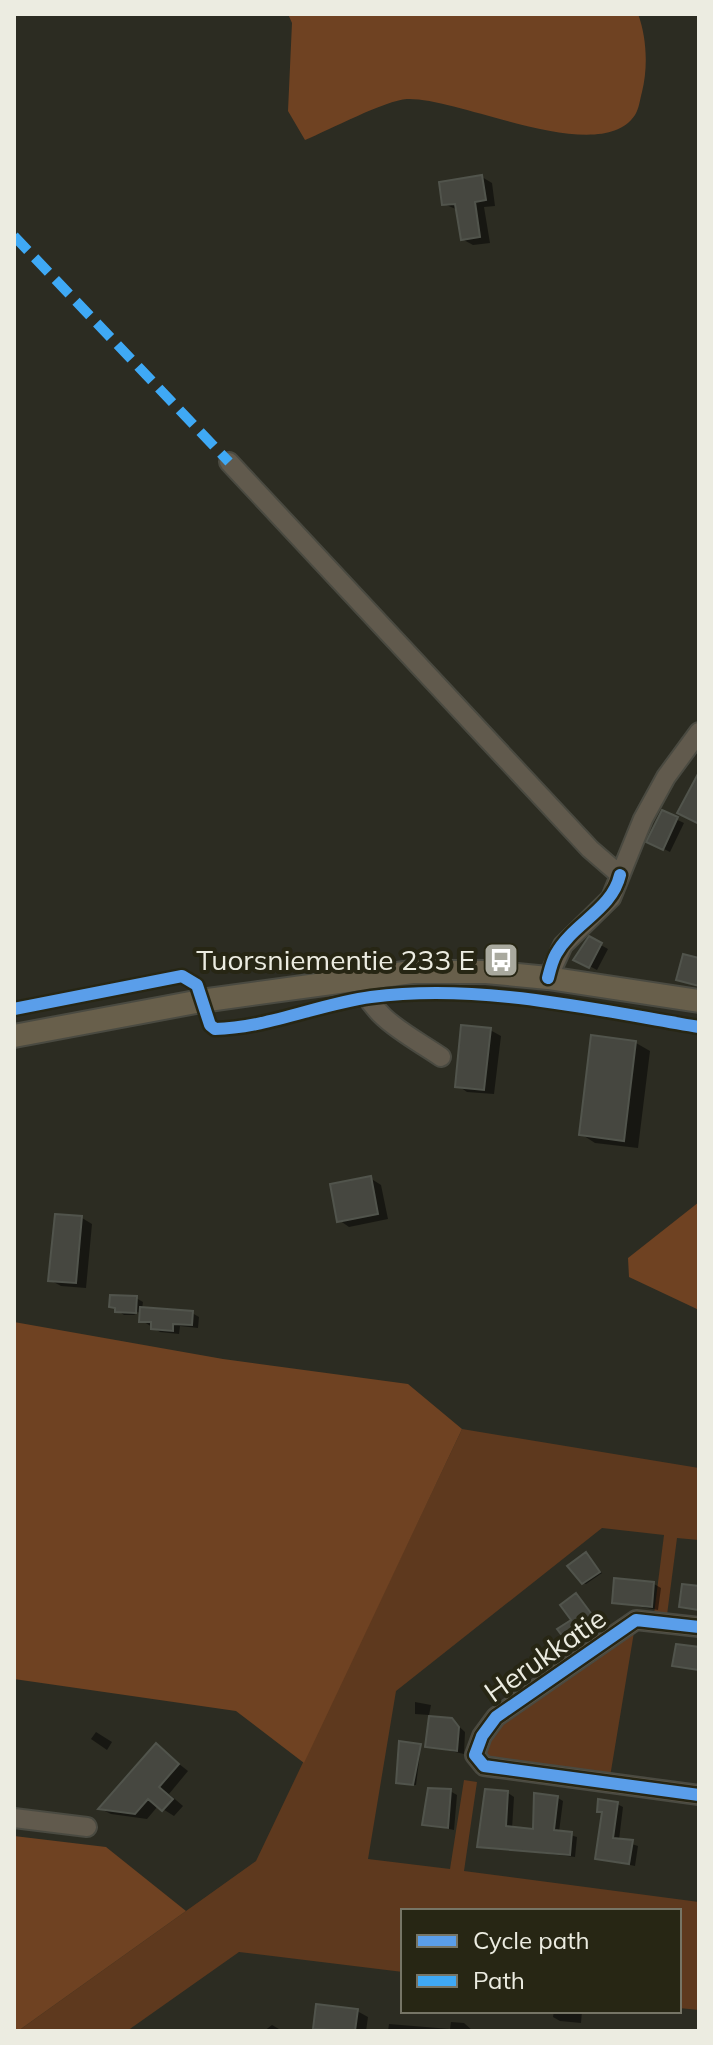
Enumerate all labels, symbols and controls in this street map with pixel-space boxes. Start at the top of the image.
bus stop icon: Tuorsniementie 233 E [482,941,520,979]
place label: Tuorsniementie 233 E [196,942,475,977]
street label: Herukkatie [477,1600,612,1709]
legend [401,1909,681,2013]
text: Cycle path [473,1925,590,1955]
text: Path [473,1965,525,1995]

